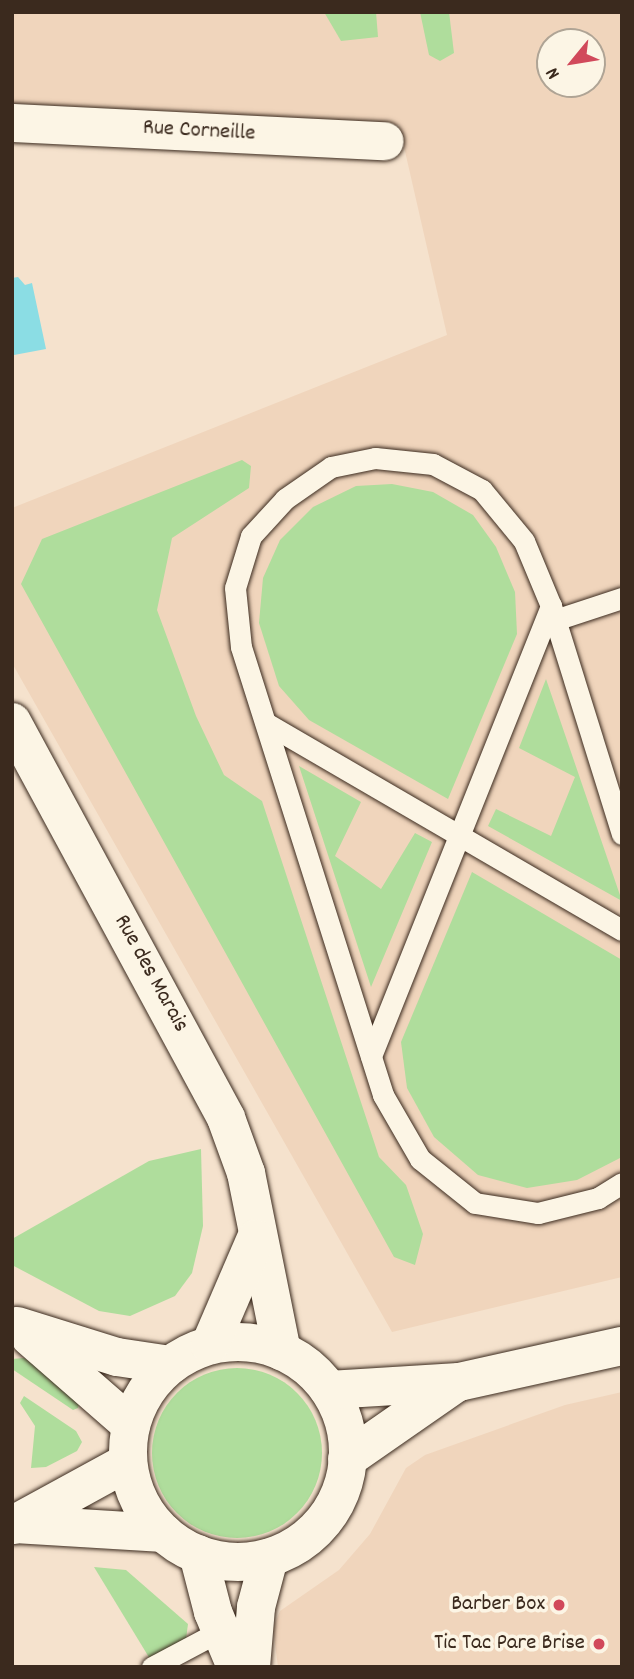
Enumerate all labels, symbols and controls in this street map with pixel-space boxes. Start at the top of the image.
north arrow [536,28,606,98]
text: N [540,62,568,84]
street label: Rue Corneille [142,115,256,149]
street label: Rue des Marais [106,911,194,1037]
place label: Barber Box [451,1591,545,1619]
marker: Barber Box [551,1597,567,1613]
place label: Tic Tac Pare Brise [434,1630,585,1658]
marker: Tic Tac Pare Brise [591,1636,607,1652]

